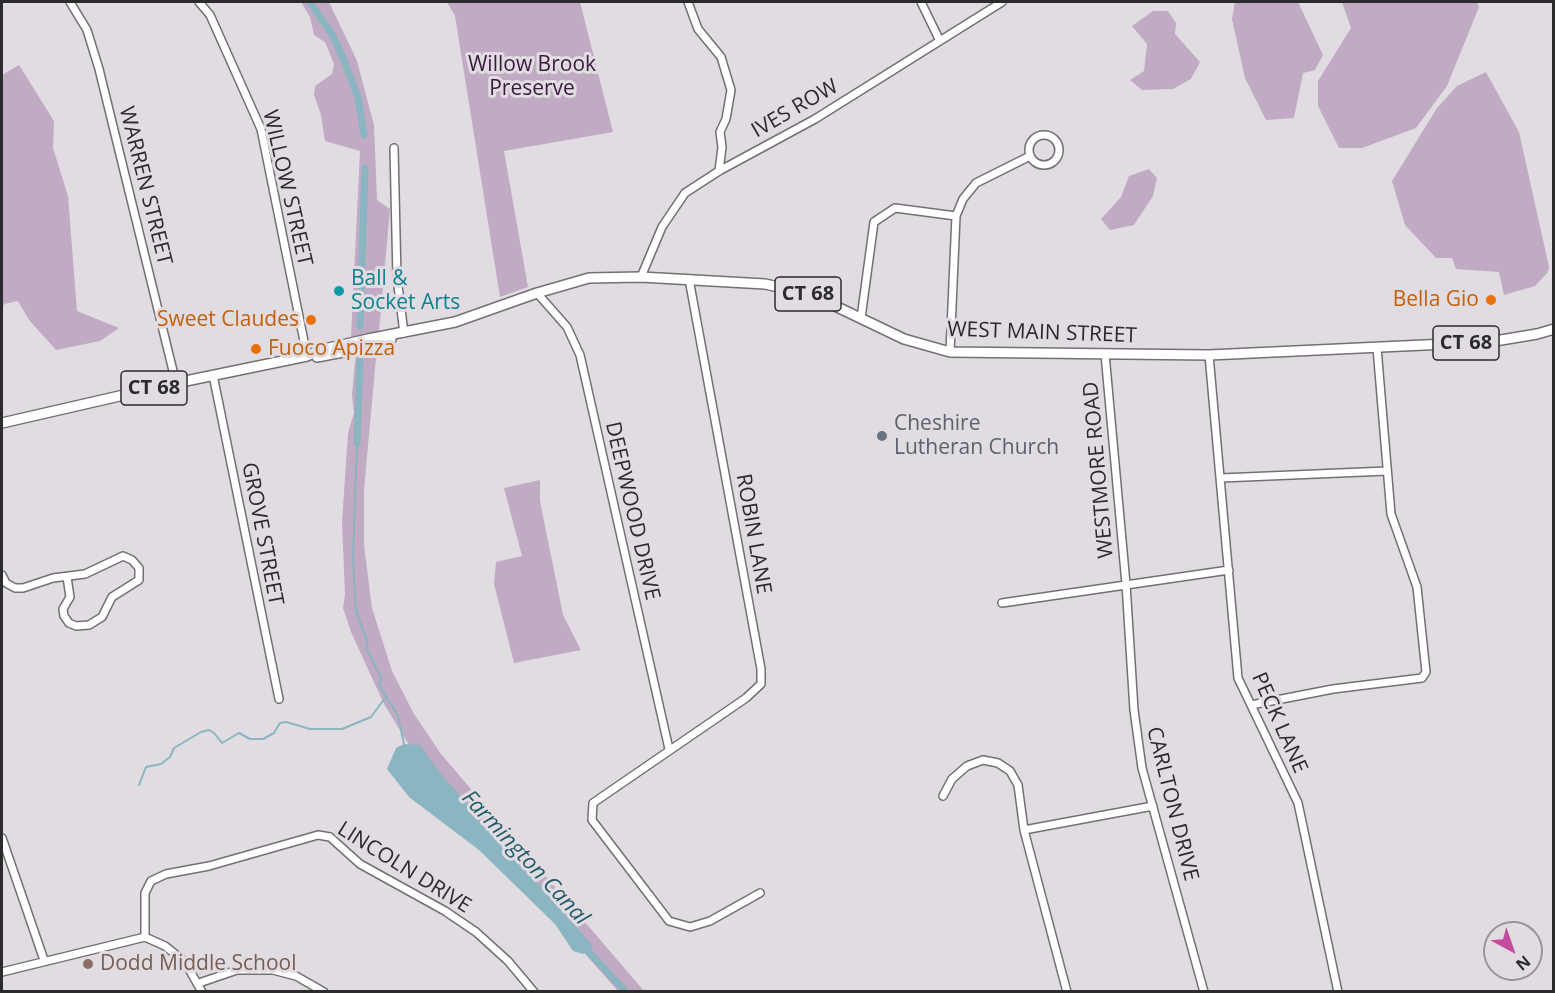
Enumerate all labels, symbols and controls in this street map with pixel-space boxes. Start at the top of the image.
park label: Willow Brook Preserve [468,52,596,102]
street label: IVES ROW [747,74,843,144]
street label: WARREN STREET [113,104,177,268]
street label: WILLOW STREET [257,108,317,268]
place label: Ball & Socket Arts [351,266,460,316]
road number: CT 68 [775,277,841,311]
marker: Ball & Socket Arts [332,284,346,298]
place label: Bella Gio [1393,287,1479,313]
marker: Bella Gio [1484,293,1498,307]
place label: Sweet Claudes [157,307,299,333]
marker: Sweet Claudes [304,313,318,327]
street label: WEST MAIN STREET [947,317,1137,349]
road number: CT 68 [1433,326,1499,360]
place label: Fuoco Apizza [268,336,395,362]
marker: Fuoco Apizza [249,342,263,356]
road number: CT 68 [121,371,187,405]
street label: WESTMORE ROAD [1079,381,1119,559]
place label: Cheshire Lutheran Church [894,411,1059,461]
street label: DEEPWOOD DRIVE [599,419,665,603]
marker: Cheshire Lutheran Church [875,429,889,443]
street label: GROVE STREET [236,460,288,608]
street label: ROBIN LANE [730,472,776,596]
street label: PECK LANE [1246,669,1312,777]
street label: CARLTON DRIVE [1141,724,1203,884]
water label: Farmington Canal [456,785,594,931]
street label: LINCOLN DRIVE [333,817,475,919]
north arrow [1483,921,1543,981]
place label: Dodd Middle School [100,951,296,977]
text: N [1511,951,1535,976]
marker: Dodd Middle School [81,957,95,971]

